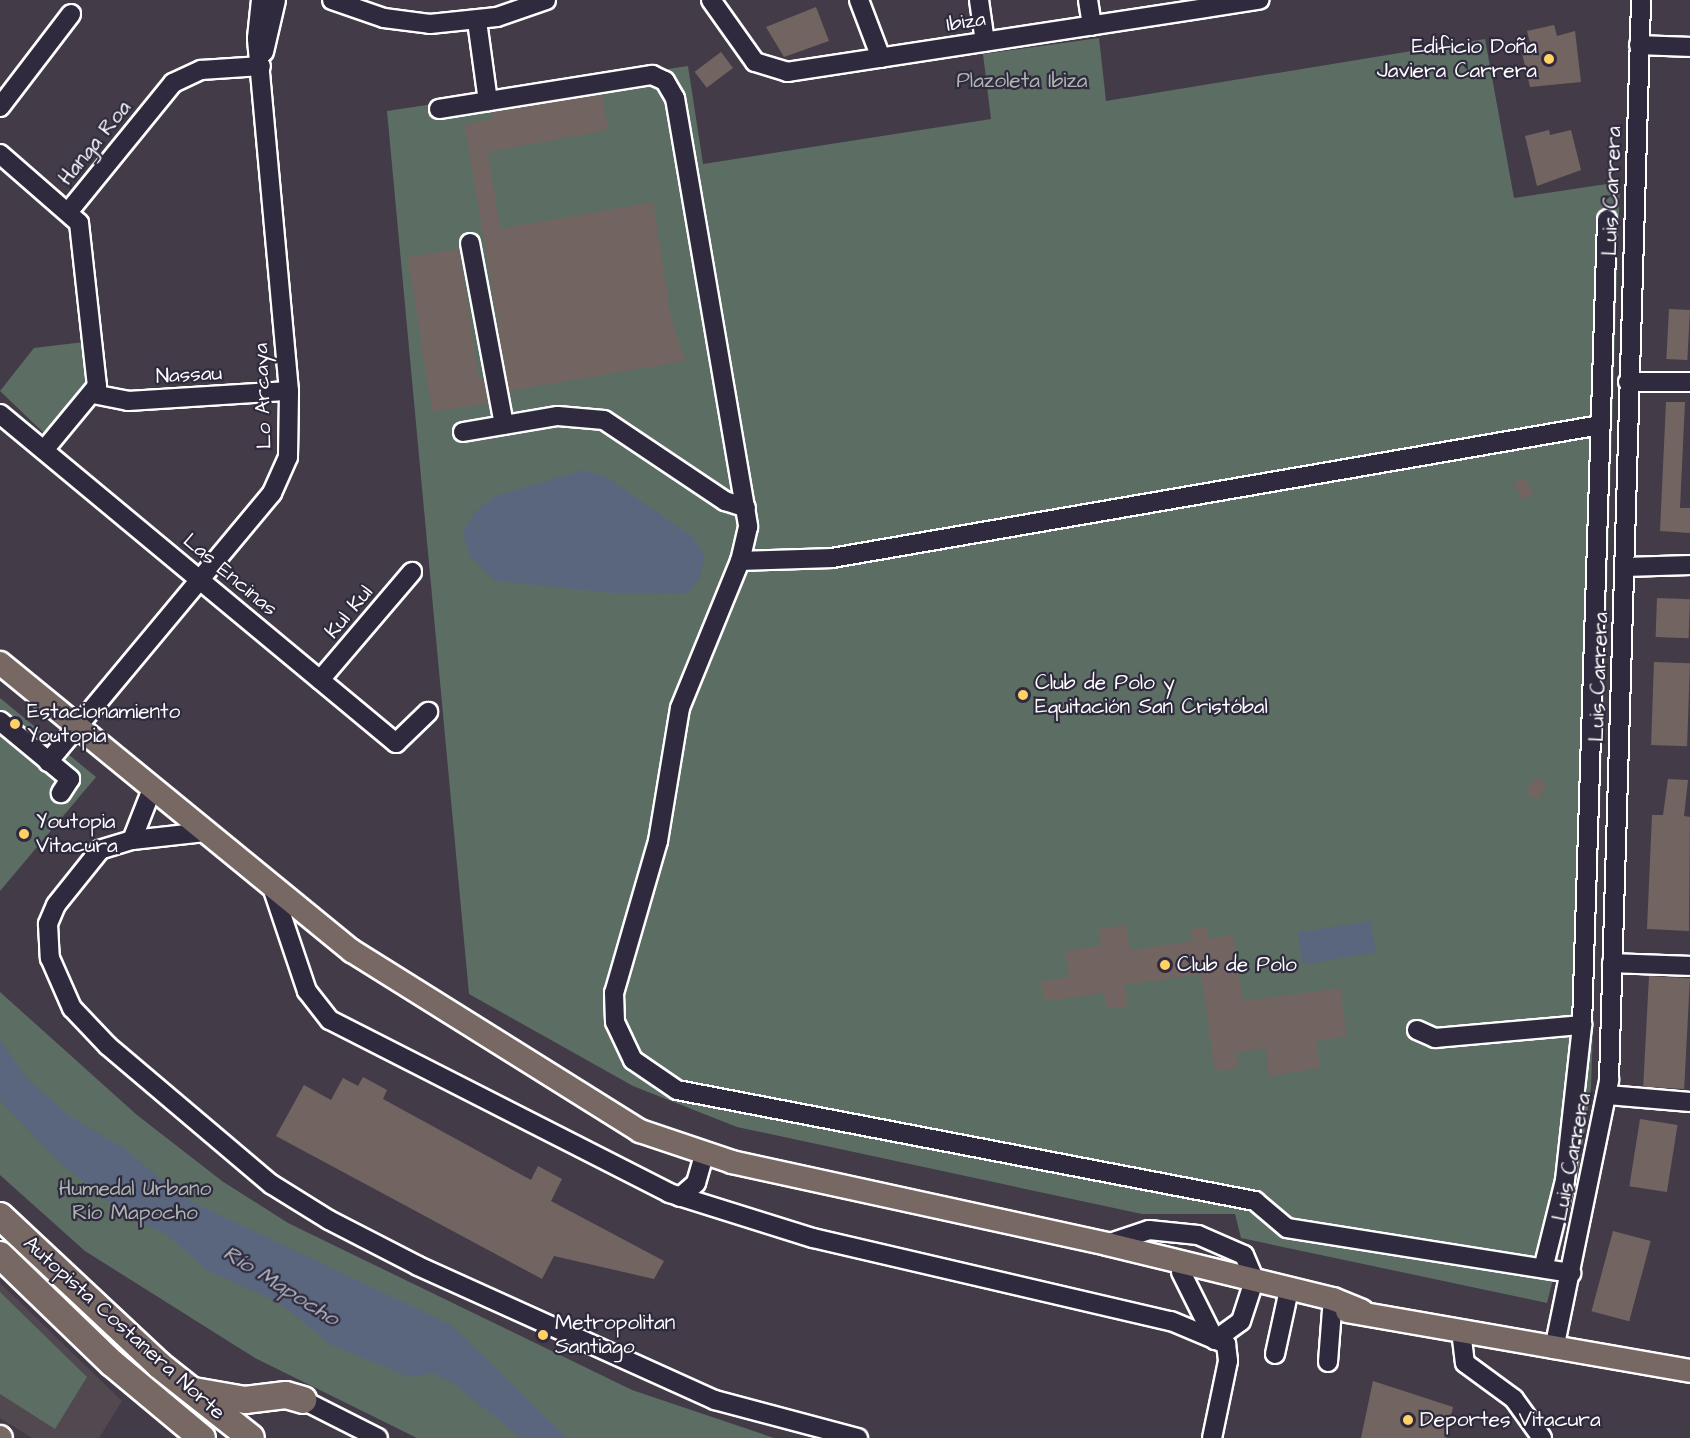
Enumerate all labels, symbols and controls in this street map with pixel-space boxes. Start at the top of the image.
street label: Ibiza [945,6,987,38]
place label: Edificio Doña Javiera Carrera [1377,34,1537,84]
marker: Edificio Doña Javiera Carrera [1542,52,1556,66]
park label: Plazoleta Ibiza [956,68,1088,94]
street label: Hanga Roa [53,96,137,190]
street label: Luis Carrera [1597,126,1627,256]
street label: Lo Arcaya [249,343,277,449]
street label: Nassau [155,361,223,389]
street label: Las Encinas [178,528,282,622]
street label: Kul Kul [319,580,379,644]
street label: Luis Carrera [1584,612,1614,742]
place label: Club de Polo y Equitación San Cristóbal [1035,670,1268,720]
marker: Club de Polo y Equitación San Cristóbal [1016,688,1030,702]
place label: Estacionamiento Youtopia [27,699,180,749]
marker: Estacionamiento Youtopia [8,717,22,731]
place label: Youtopia Vitacura [36,809,118,859]
marker: Youtopia Vitacura [17,827,31,841]
place label: Club de Polo [1177,952,1297,978]
marker: Club de Polo [1158,958,1172,972]
street label: Luis Carrera [1547,1091,1597,1223]
park label: Humedal Urbano Río Mapocho [59,1176,211,1226]
street label: Autopista Costanera Norte [18,1231,230,1425]
water label: Río Mapocho [218,1240,344,1332]
place label: Metropolitan Santiago [555,1310,675,1360]
marker: Metropolitan Santiago [536,1328,550,1342]
place label: Deportes Vitacura [1420,1407,1601,1433]
marker: Deportes Vitacura [1401,1413,1415,1427]

